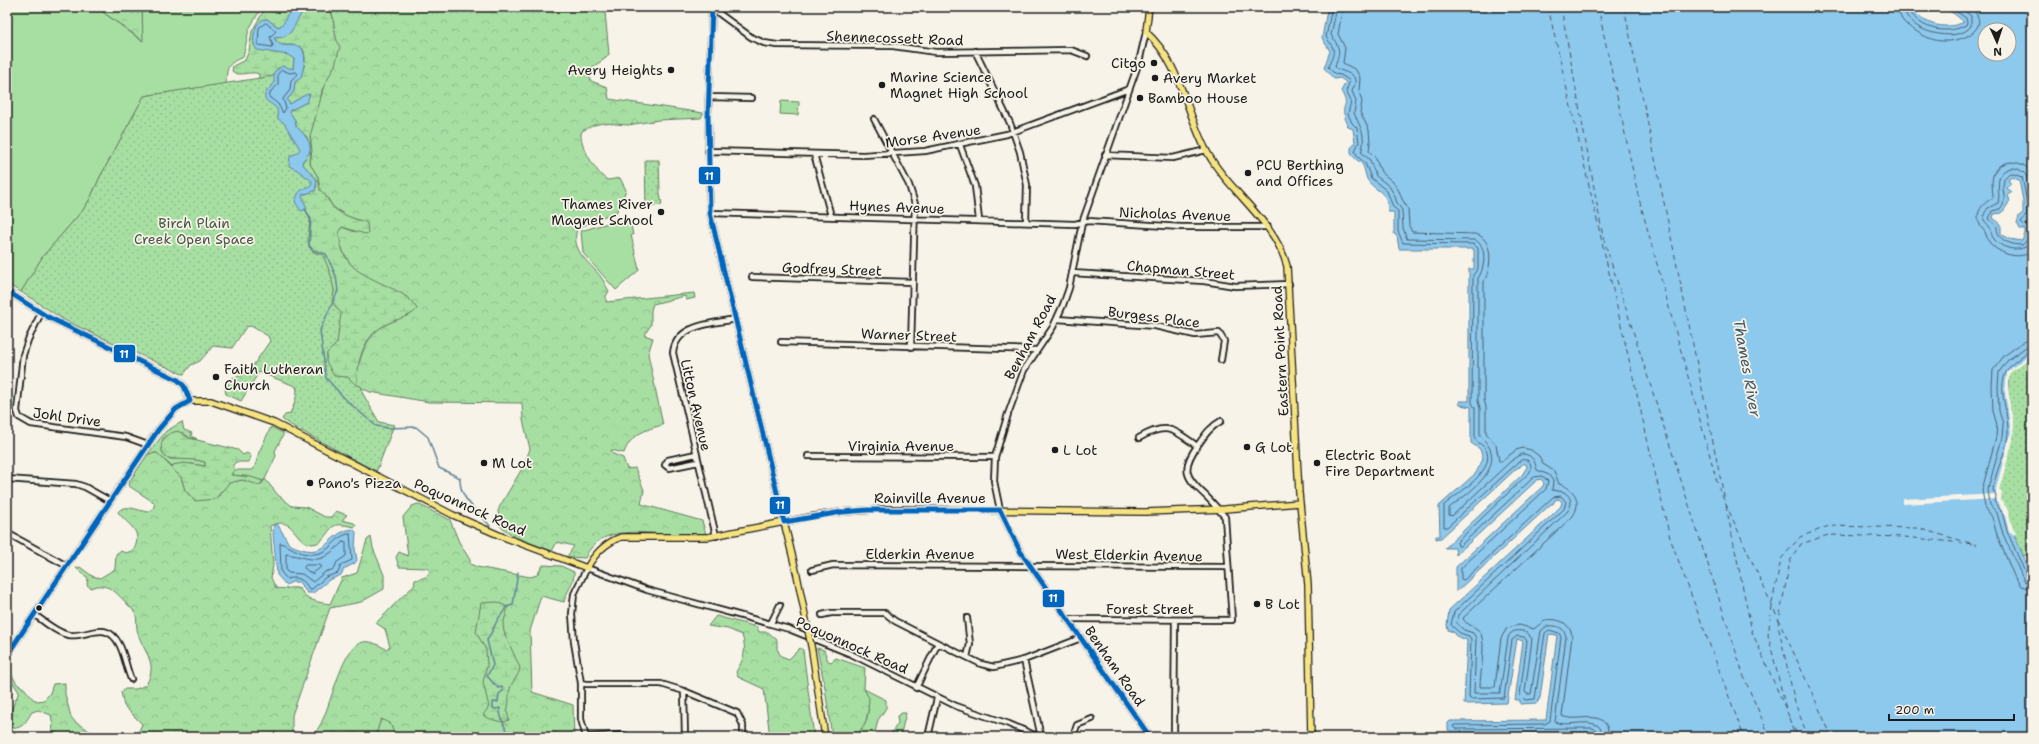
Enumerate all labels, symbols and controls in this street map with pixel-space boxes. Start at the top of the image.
north arrow [1977,22,2017,62]
street label: Shennecossett Road [826,27,964,49]
text: N [1992,44,2002,59]
place label: Citgo [1111,54,1146,72]
marker: Citgo [1149,58,1159,68]
place label: Avery Heights [567,61,663,79]
marker: Avery Heights [666,65,676,75]
place label: Marine Science Magnet High School [890,68,1028,102]
place label: Avery Market [1163,69,1256,87]
marker: Avery Market [1150,73,1160,83]
marker: Marine Science Magnet High School [877,80,887,90]
place label: Bamboo House [1148,89,1248,107]
marker: Bamboo House [1135,93,1145,103]
street label: Morse Avenue [884,120,982,152]
place label: PCU Berthing and Offices [1256,156,1344,190]
line badge: 11 [698,166,721,185]
marker: PCU Berthing and Offices [1243,168,1253,178]
text: 11 [704,169,714,184]
place label: Thames River Magnet School [551,195,654,229]
street label: Hynes Avenue [849,196,945,218]
street label: Nicholas Avenue [1119,203,1231,225]
marker: Thames River Magnet School [656,207,666,217]
park label: Birch Plain Creek Open Space [134,214,254,248]
street label: Chapman Street [1126,256,1236,284]
street label: Godfrey Street [782,258,882,280]
street label: Eastern Point Road [1268,285,1292,417]
street label: Benham Road [1000,291,1060,383]
street label: Burgess Place [1107,302,1201,332]
water label: Thames River [1729,317,1766,420]
street label: Warner Street [861,324,957,346]
line badge: 11 [113,344,136,363]
text: 11 [119,347,129,362]
street label: Litton Avenue [677,357,715,453]
place label: Faith Lutheran Church [224,360,324,394]
marker: Faith Lutheran Church [211,372,221,382]
street label: Johl Drive [32,403,102,431]
street label: Virginia Avenue [848,437,954,455]
place label: G Lot [1255,438,1292,456]
place label: L Lot [1063,441,1097,459]
marker: G Lot [1242,442,1252,452]
marker: L Lot [1050,445,1060,455]
place label: Electric Boat Fire Department [1325,446,1435,480]
place label: M Lot [492,454,532,472]
marker: M Lot [479,458,489,468]
marker: Electric Boat Fire Department [1312,458,1322,468]
place label: Pano's Pizza [318,474,401,492]
street label: Poquonnock Road [411,474,529,540]
marker: Pano's Pizza [305,478,315,488]
street label: Rainville Avenue [874,489,986,507]
line badge: 11 [769,496,791,515]
text: 11 [775,498,785,513]
street label: Elderkin Avenue [865,545,975,563]
street label: West Elderkin Avenue [1055,545,1203,565]
line badge: 11 [1042,589,1065,608]
text: 11 [1048,591,1058,606]
place label: B Lot [1265,595,1300,613]
marker: B Lot [1252,599,1262,609]
street label: Forest Street [1106,600,1194,618]
unlabelled marker [34,603,44,613]
street label: Poquonnock Road [793,612,911,678]
street label: Benham Road [1081,622,1149,710]
scale bar [1889,696,2014,722]
text: 200 m [1895,702,1934,718]

